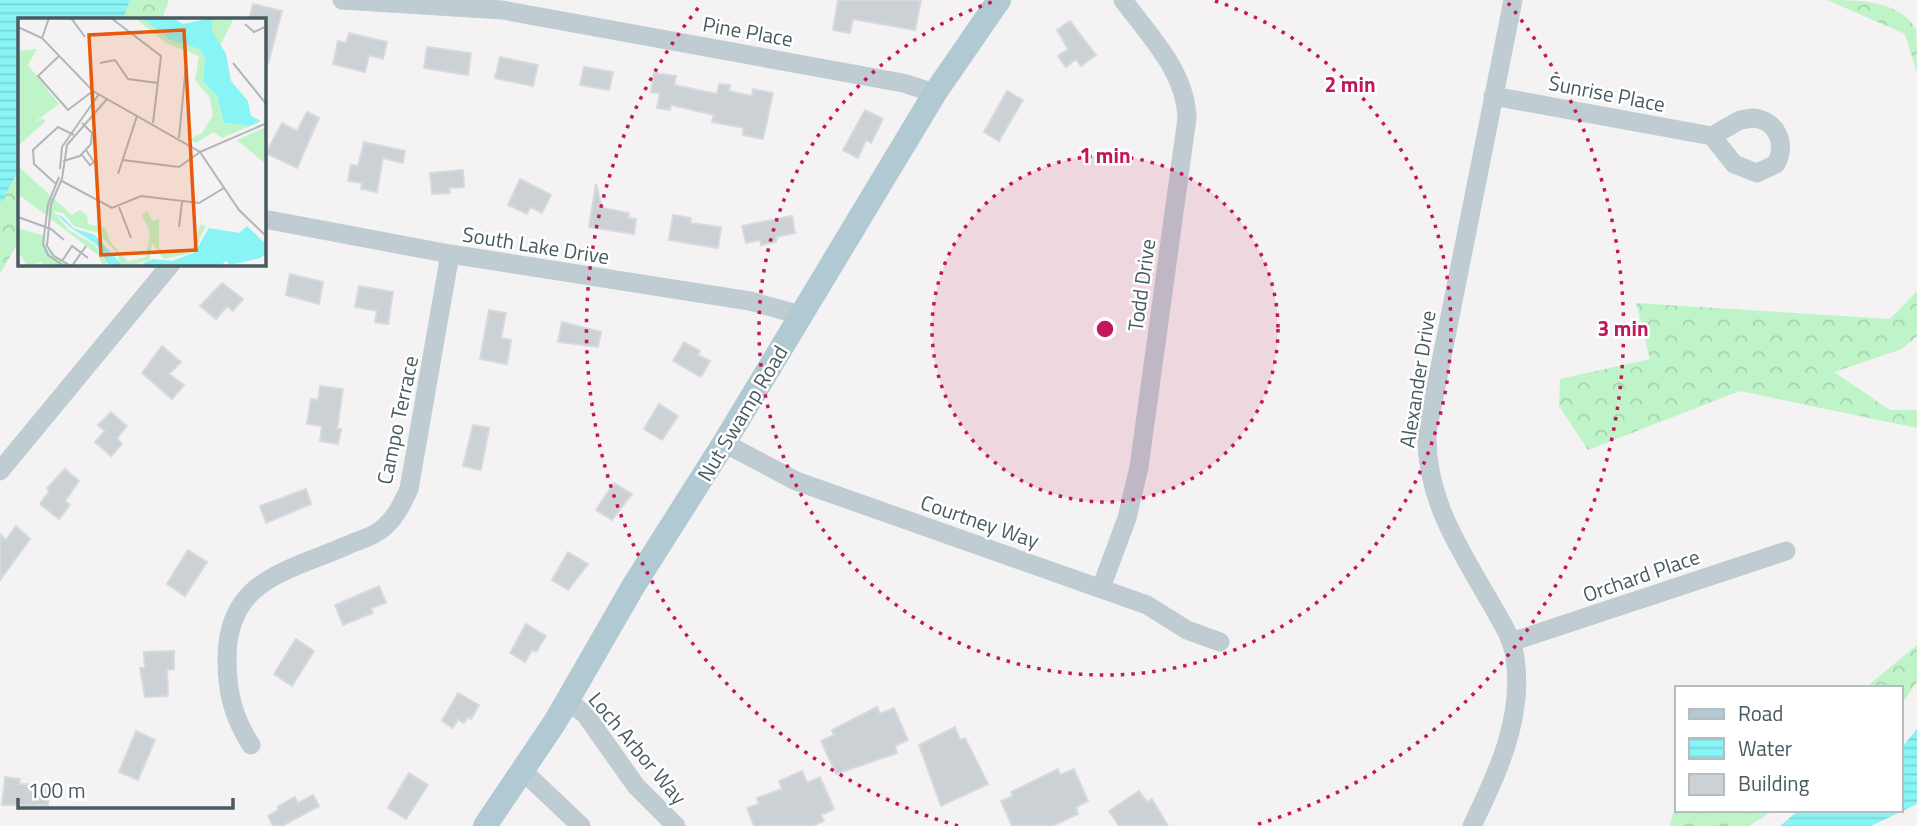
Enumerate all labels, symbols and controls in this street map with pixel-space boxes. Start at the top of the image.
street label: Pine Place [700,7,796,55]
inset map [18,18,266,266]
street label: Sunrise Place [1546,66,1668,120]
text: 2 min [1324,68,1376,100]
text: 1 min [1079,139,1131,171]
street label: South Lake Drive [460,218,612,272]
street label: Todd Drive [1119,237,1163,333]
street label: Alexander Drive [1390,308,1444,450]
text: 3 min [1597,312,1649,344]
centre of rings [1093,317,1117,341]
street label: Nut Swamp Road [689,339,795,487]
street label: Campo Terrace [368,353,426,487]
street label: Courtney Way [916,486,1044,556]
street label: Orchard Place [1578,540,1704,610]
street label: Loch Arbor Way [581,685,695,811]
legend [1675,686,1903,812]
text: Road [1738,697,1783,729]
text: Water [1738,732,1792,764]
scale bar [18,766,233,810]
text: Building [1738,767,1810,799]
text: 100 m [28,774,85,806]

